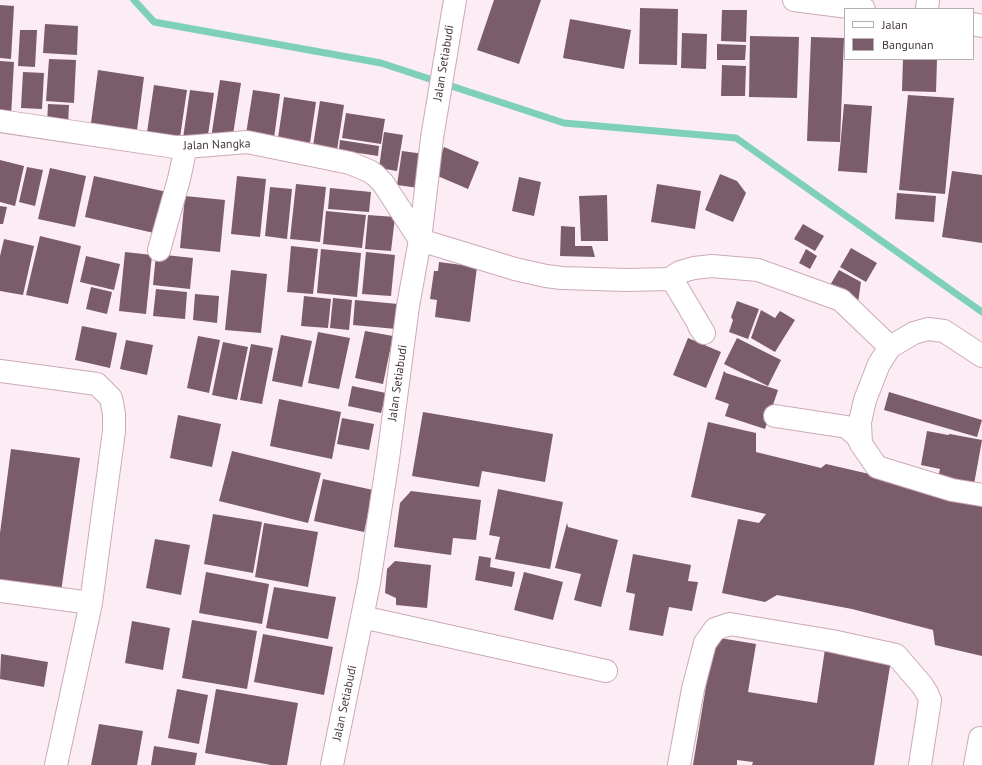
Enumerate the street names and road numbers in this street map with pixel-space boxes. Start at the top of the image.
street label: Jalan Setiabudi [431,24,457,102]
street label: Jalan Nangka [183,137,251,153]
street label: Jalan Setiabudi [386,344,410,422]
street label: Jalan Setiabudi [330,664,360,742]

